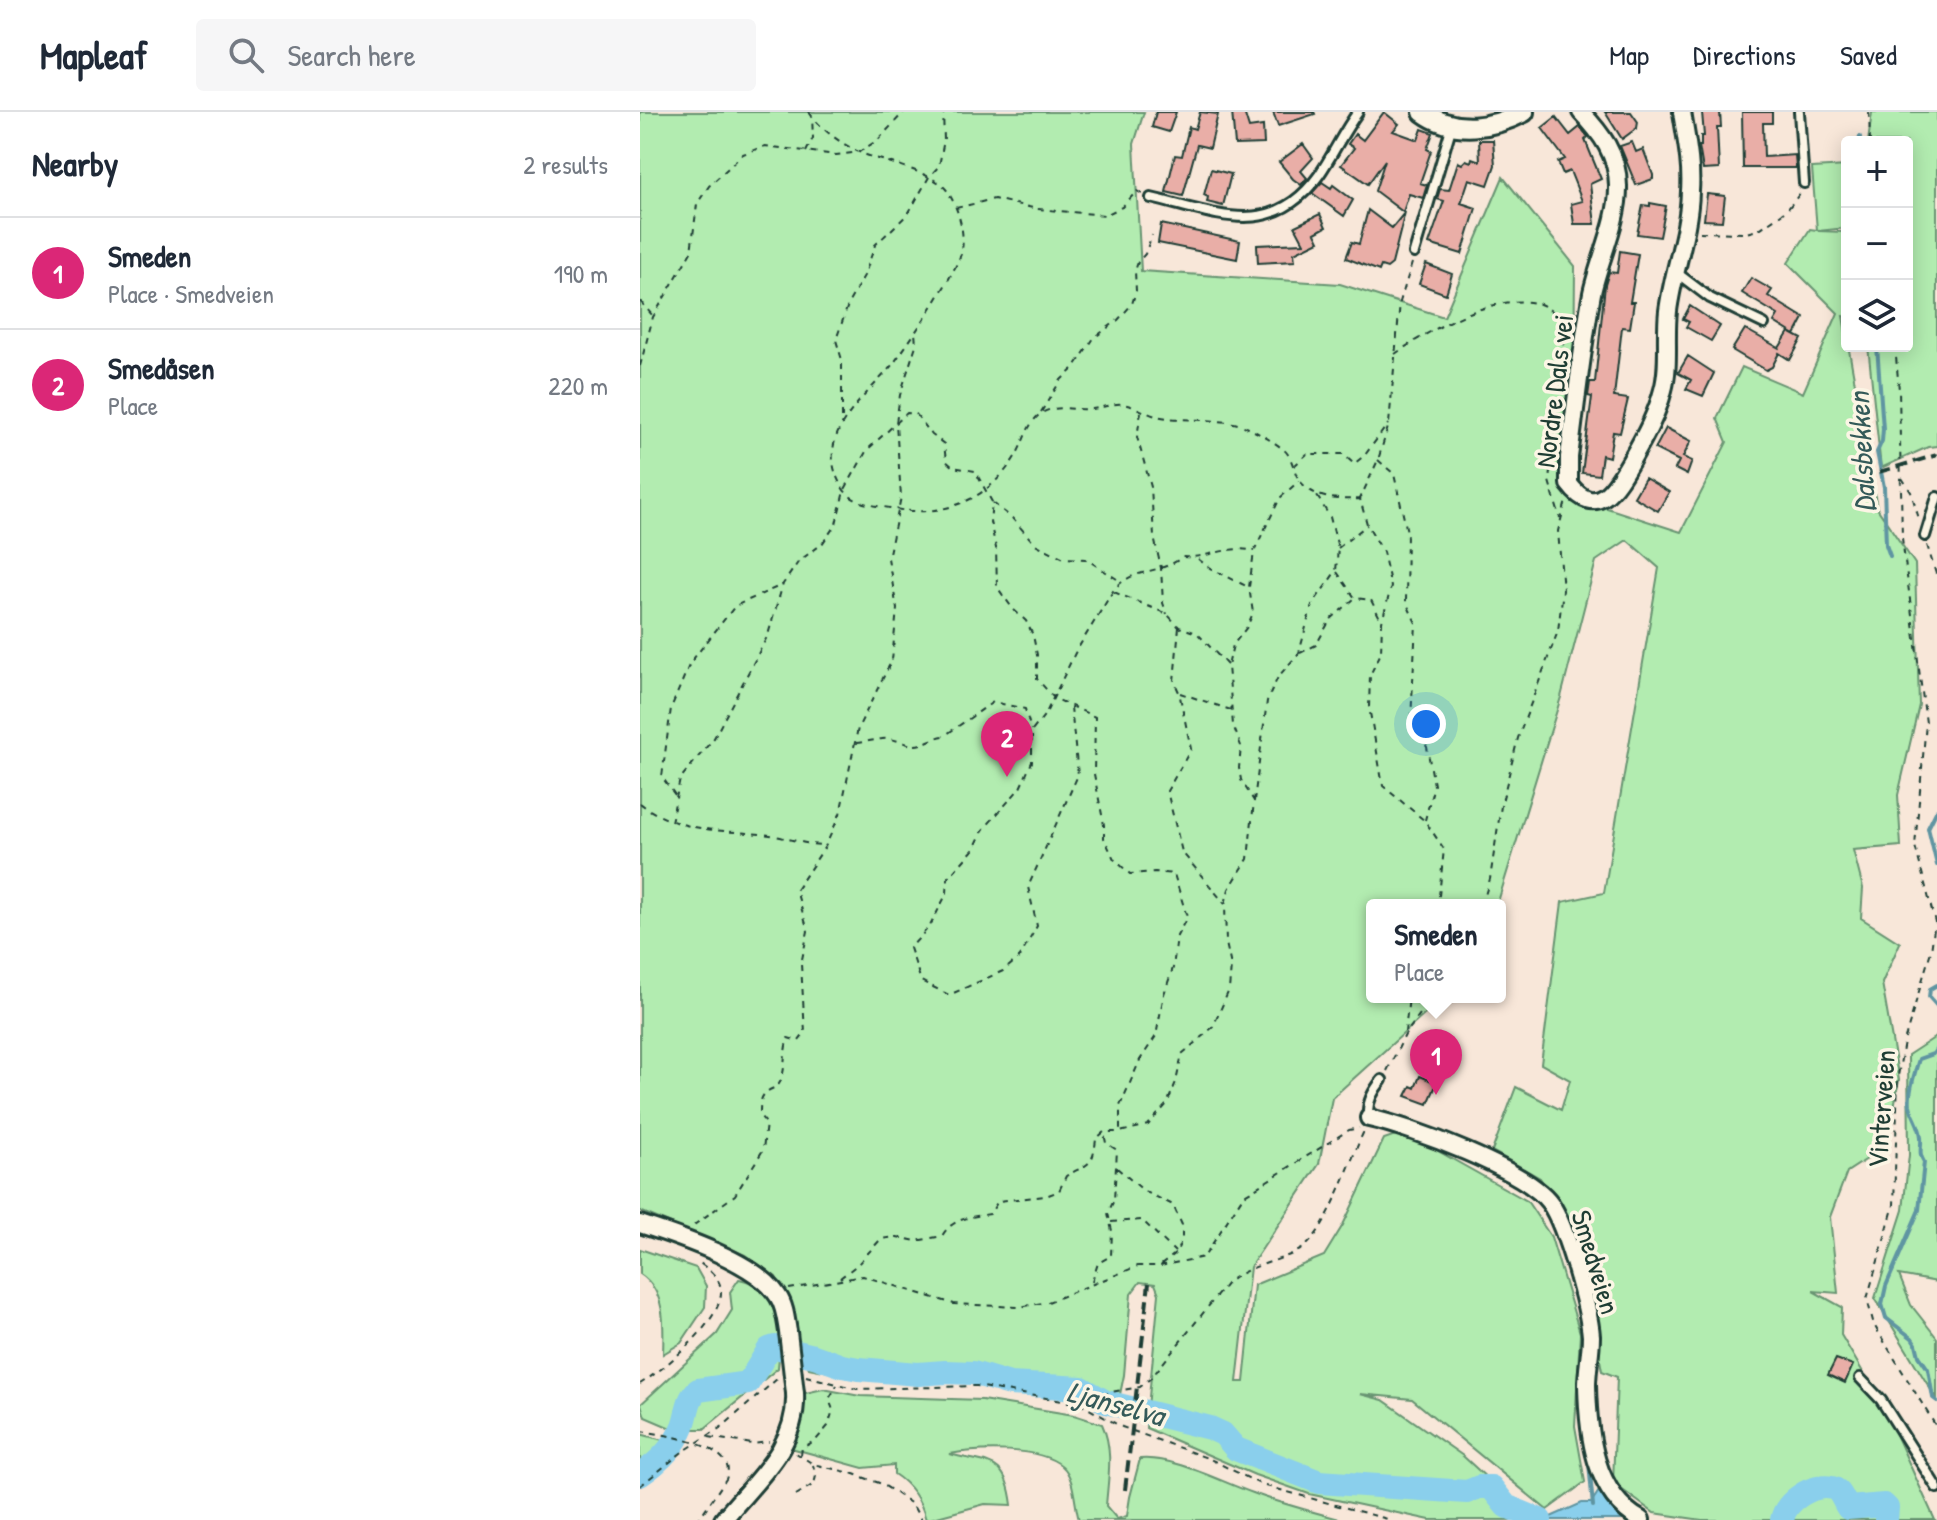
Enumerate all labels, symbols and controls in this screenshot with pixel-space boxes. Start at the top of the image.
search box [196,19,756,91]
text: Mapleaf [40,29,148,81]
icon: search [224,33,268,77]
text: Search here [288,35,416,75]
text: Map [1609,36,1649,74]
text: Directions [1693,36,1796,74]
text: Saved [1840,36,1897,74]
map controls [1841,136,1913,352]
button: + [1841,136,1913,208]
text: Nearby [32,141,118,187]
text: 2 results [523,147,608,182]
button: − [1841,208,1913,280]
text: Smeden [108,236,191,276]
text: 1 [53,256,63,291]
text: 190 m [554,256,608,291]
text: Place · Smedveien [108,276,274,311]
button: layers [1841,280,1913,352]
street label: Nordre Dals vei [1526,312,1582,470]
text: Smedåsen [108,348,215,388]
text: 2 [52,368,64,403]
text: 220 m [548,368,608,403]
text: Place [108,388,158,423]
water label: Dalsbekken [1838,388,1884,513]
your location [1406,704,1446,744]
pin: 2 [981,711,1033,777]
popup [1366,899,1506,1003]
text: Smeden [1394,914,1478,954]
text: Place [1394,954,1444,989]
pin: 1 [1410,1029,1462,1095]
street label: Vinterveien [1858,1048,1904,1170]
street label: Smedveien [1562,1206,1630,1318]
water label: Ljanselva [1063,1371,1172,1436]

